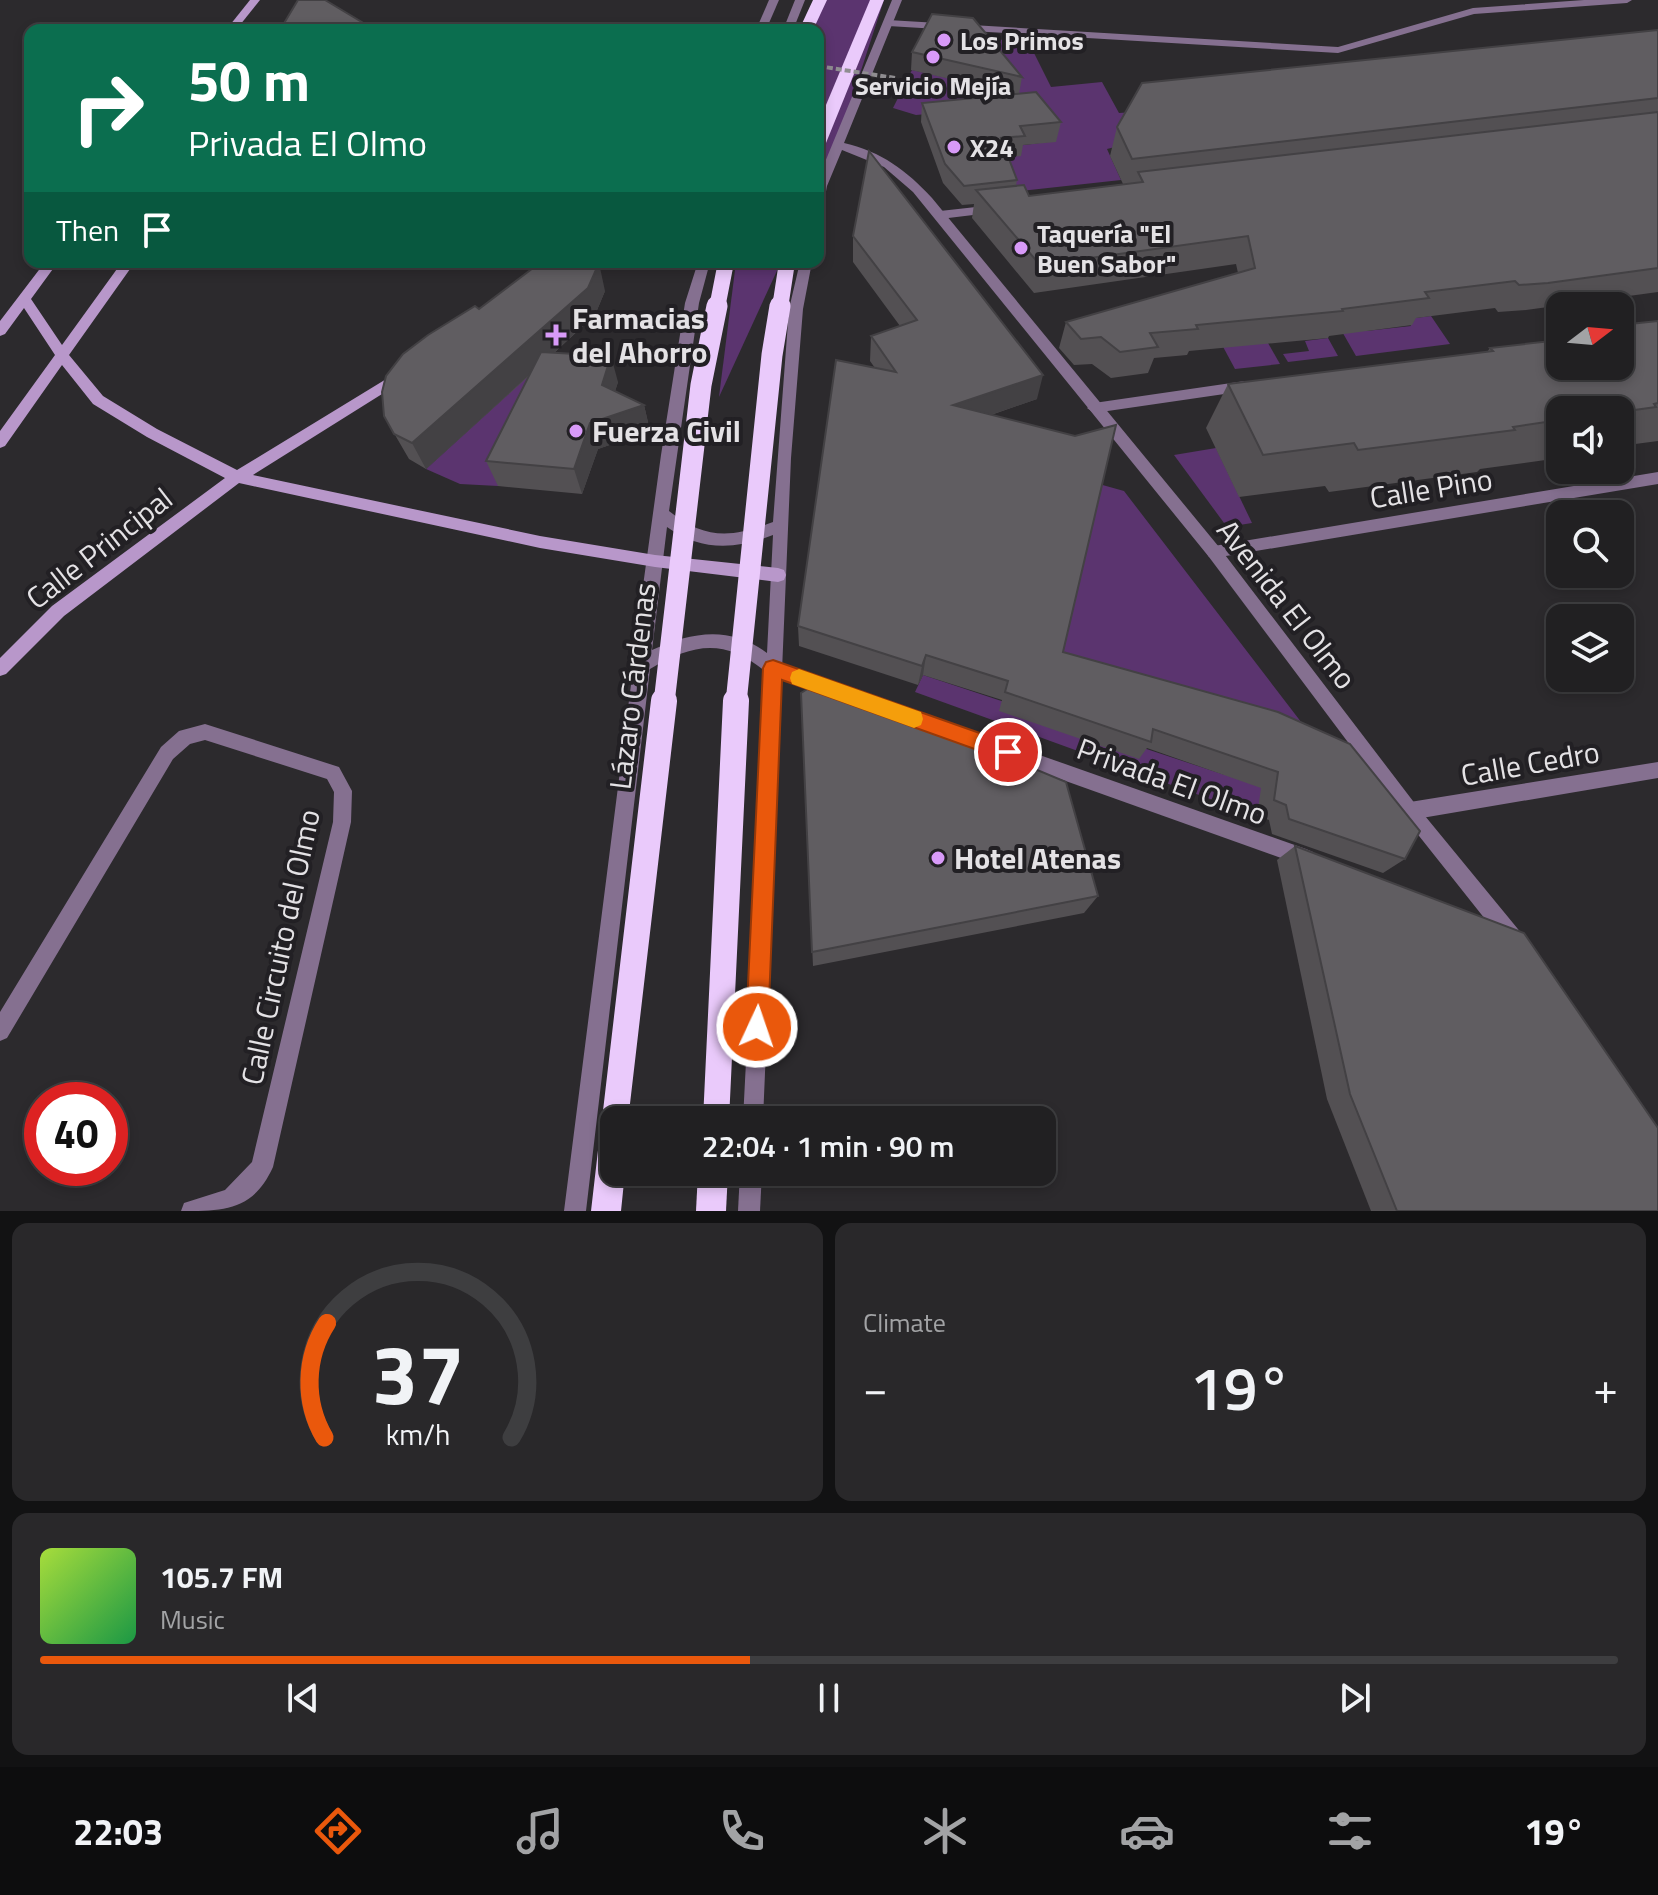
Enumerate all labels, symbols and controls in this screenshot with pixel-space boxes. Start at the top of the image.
place label: Los Primos [960,21,1084,60]
marker: Los Primos [935,31,953,49]
text: 50 m [188,38,310,123]
marker: Servicio Mejía [924,48,942,66]
icon: right [56,56,160,160]
place label: Servicio Mejía [855,66,1011,105]
text: Privada El Olmo [188,115,427,170]
place label: X24 [970,128,1014,167]
marker: X24 [945,138,963,156]
text: Then [56,207,119,253]
icon: arrive [135,208,179,252]
place label: Taquería "El Buen Sabor" [1037,214,1176,283]
marker: Taquería "El Buen Sabor" [1012,239,1030,257]
north arrow [1546,292,1634,380]
map controls [1546,292,1634,692]
place label: Farmacias del Ahorro [572,295,707,375]
marker: Farmacias del Ahorro [547,326,565,344]
button: sound [1546,396,1634,484]
place label: Fuerza Civil [592,408,741,454]
marker: Fuerza Civil [567,422,585,440]
street label: Calle Pino [1367,456,1495,520]
street label: Calle Principal [16,476,182,620]
button: search [1546,500,1634,588]
street label: Avenida El Olmo [1206,509,1368,699]
street label: Lázaro Cárdenas [596,580,668,792]
button: layers [1546,604,1634,692]
pin [974,718,1042,786]
street label: Privada El Olmo [1071,725,1273,837]
street label: Calle Cedro [1457,728,1603,798]
icon: arrive [986,730,1030,774]
street label: Calle Circuito del Olmo [228,805,332,1089]
place label: Hotel Atenas [954,835,1121,881]
marker: Hotel Atenas [929,849,947,867]
position arrow [715,985,799,1069]
speed limit sign: 40 [24,1082,128,1186]
text: 22:04 · 1 min · 90 m [702,1123,954,1169]
text: Climate [863,1303,946,1342]
text: 37 [371,1310,464,1436]
text: 19° [1190,1342,1291,1433]
text: − [863,1354,888,1421]
text: + [1593,1354,1618,1421]
text: km/h [385,1413,450,1456]
text: 105.7 FM [160,1554,283,1600]
text: Music [160,1600,225,1639]
icon: previous [281,1676,325,1720]
icon: pause [807,1676,851,1720]
icon: next [1333,1676,1377,1720]
icon: directions [310,1803,366,1859]
icon: music [512,1803,568,1859]
icon: phone [714,1803,770,1859]
icon: climate [917,1803,973,1859]
icon: car [1119,1803,1175,1859]
icon: filters [1322,1803,1378,1859]
text: 22:03 [73,1804,163,1859]
text: 19° [1524,1804,1585,1859]

